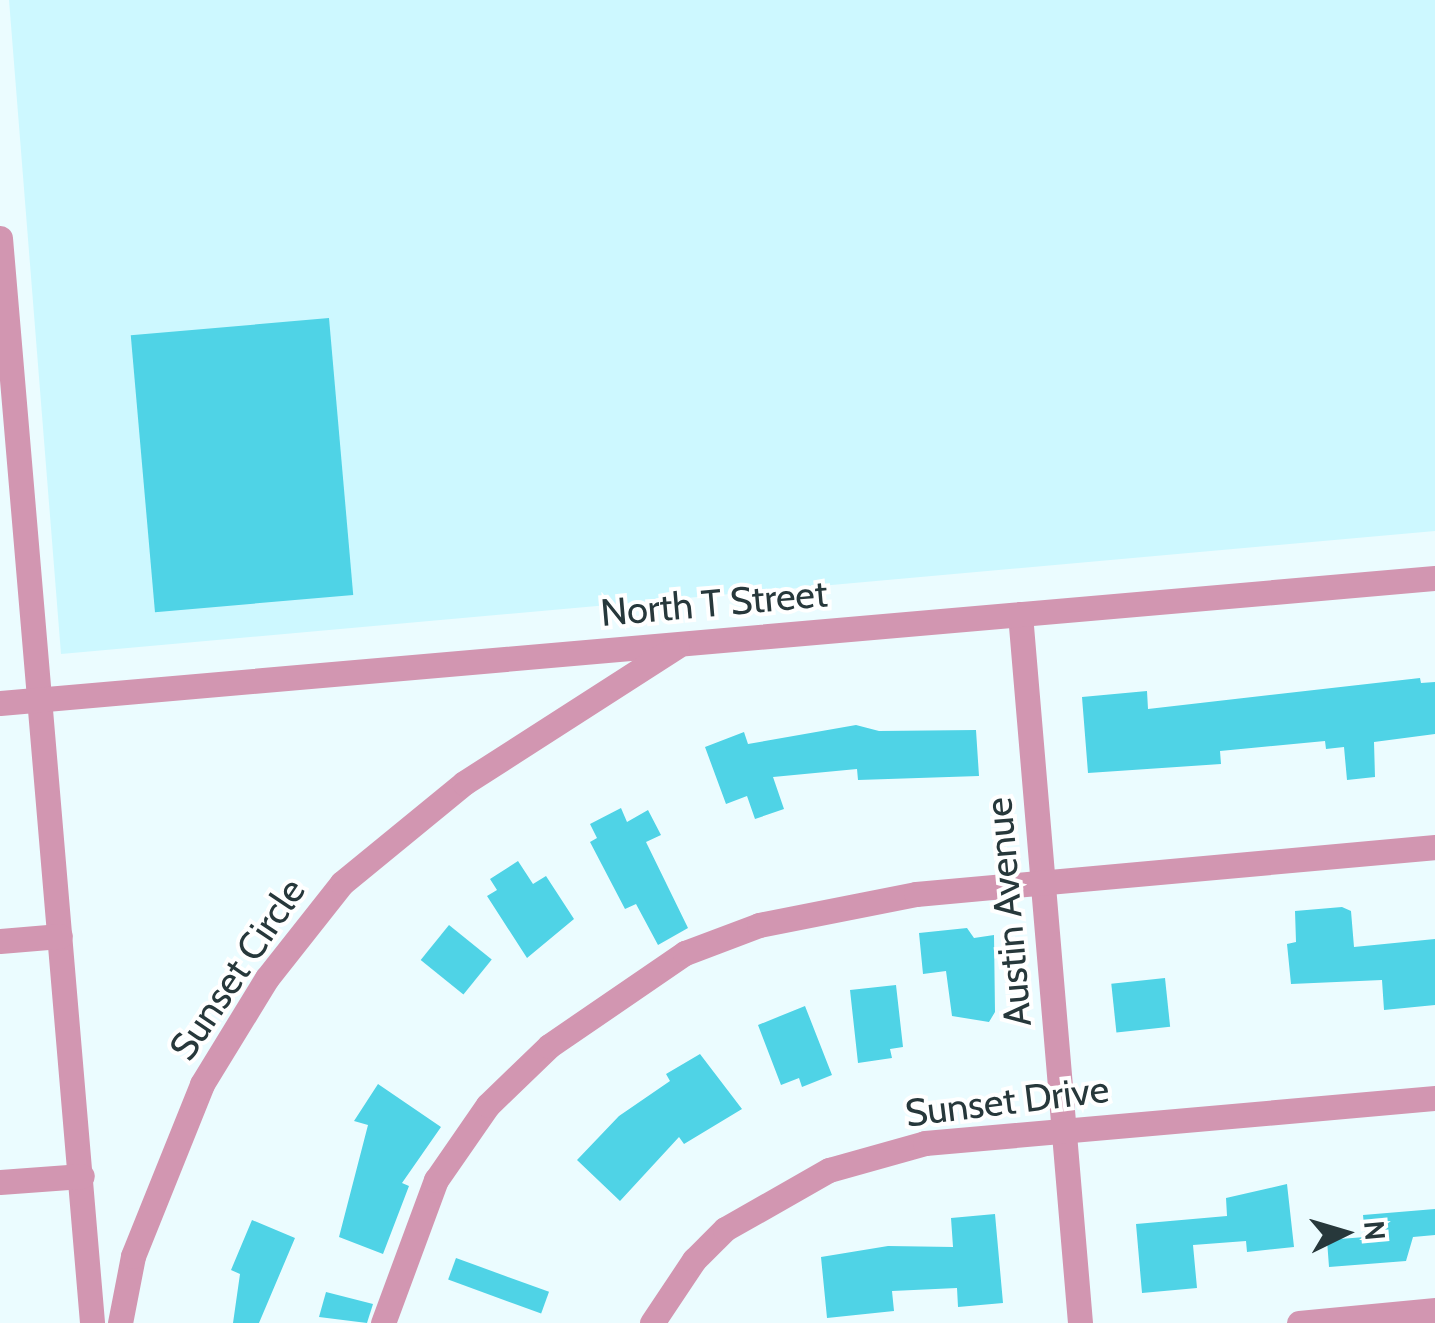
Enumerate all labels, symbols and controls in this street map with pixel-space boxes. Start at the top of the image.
street label: North T Street [599,570,829,636]
street label: Austin Avenue [975,796,1041,1028]
street label: Sunset Circle [160,869,314,1069]
street label: Sunset Drive [903,1066,1111,1136]
north arrow [1295,1183,1395,1283]
text: N [1357,1219,1393,1242]

